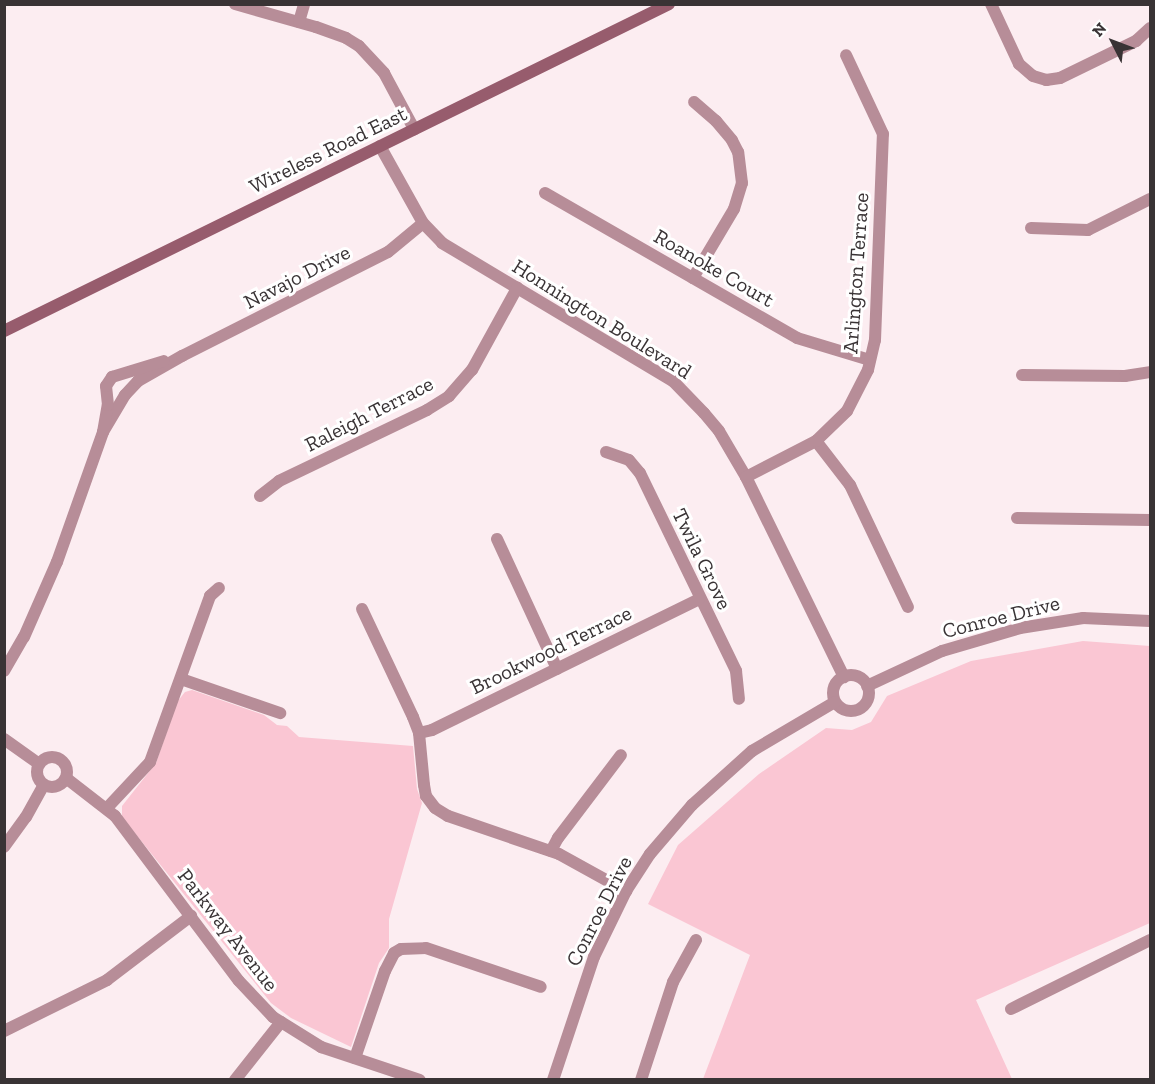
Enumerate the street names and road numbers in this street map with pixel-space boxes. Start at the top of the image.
street label: Wireless Road East [245,101,411,199]
street label: Arlington Terrace [838,192,874,354]
street label: Roanoke Court [650,223,778,313]
street label: Navajo Drive [240,239,354,315]
street label: Honnington Boulevard [508,254,696,384]
street label: Raleigh Terrace [300,371,438,457]
street label: Twila Grove [667,504,737,614]
street label: Conroe Drive [940,590,1062,644]
street label: Brookwood Terrace [466,600,636,700]
street label: Conroe Drive [561,852,637,970]
street label: Parkway Avenue [172,863,284,997]

